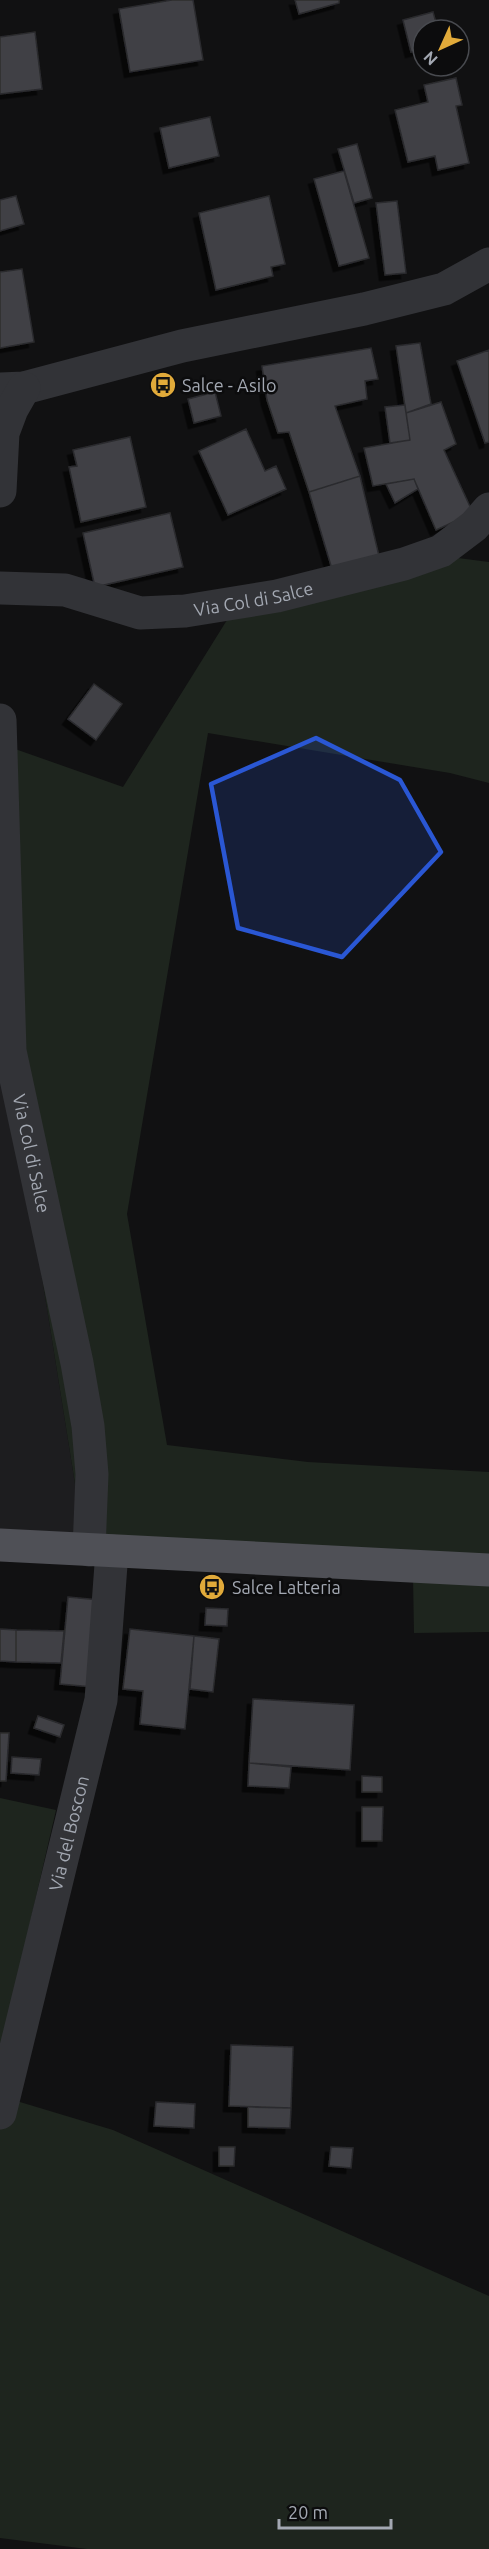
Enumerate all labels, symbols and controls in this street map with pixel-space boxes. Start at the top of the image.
north arrow [411,18,471,78]
text: N [420,48,441,69]
bus stop icon: Salce - Asilo [148,370,178,400]
place label: Salce - Asilo [182,375,276,395]
street label: Via Col di Salce [192,577,315,619]
street label: Via Col di Salce [10,1092,54,1215]
bus stop icon: Salce Latteria [197,1572,227,1602]
place label: Salce Latteria [232,1577,341,1597]
street label: Via del Boscon [45,1774,92,1893]
scale bar [279,2492,392,2530]
text: 20 m [288,2502,328,2522]

